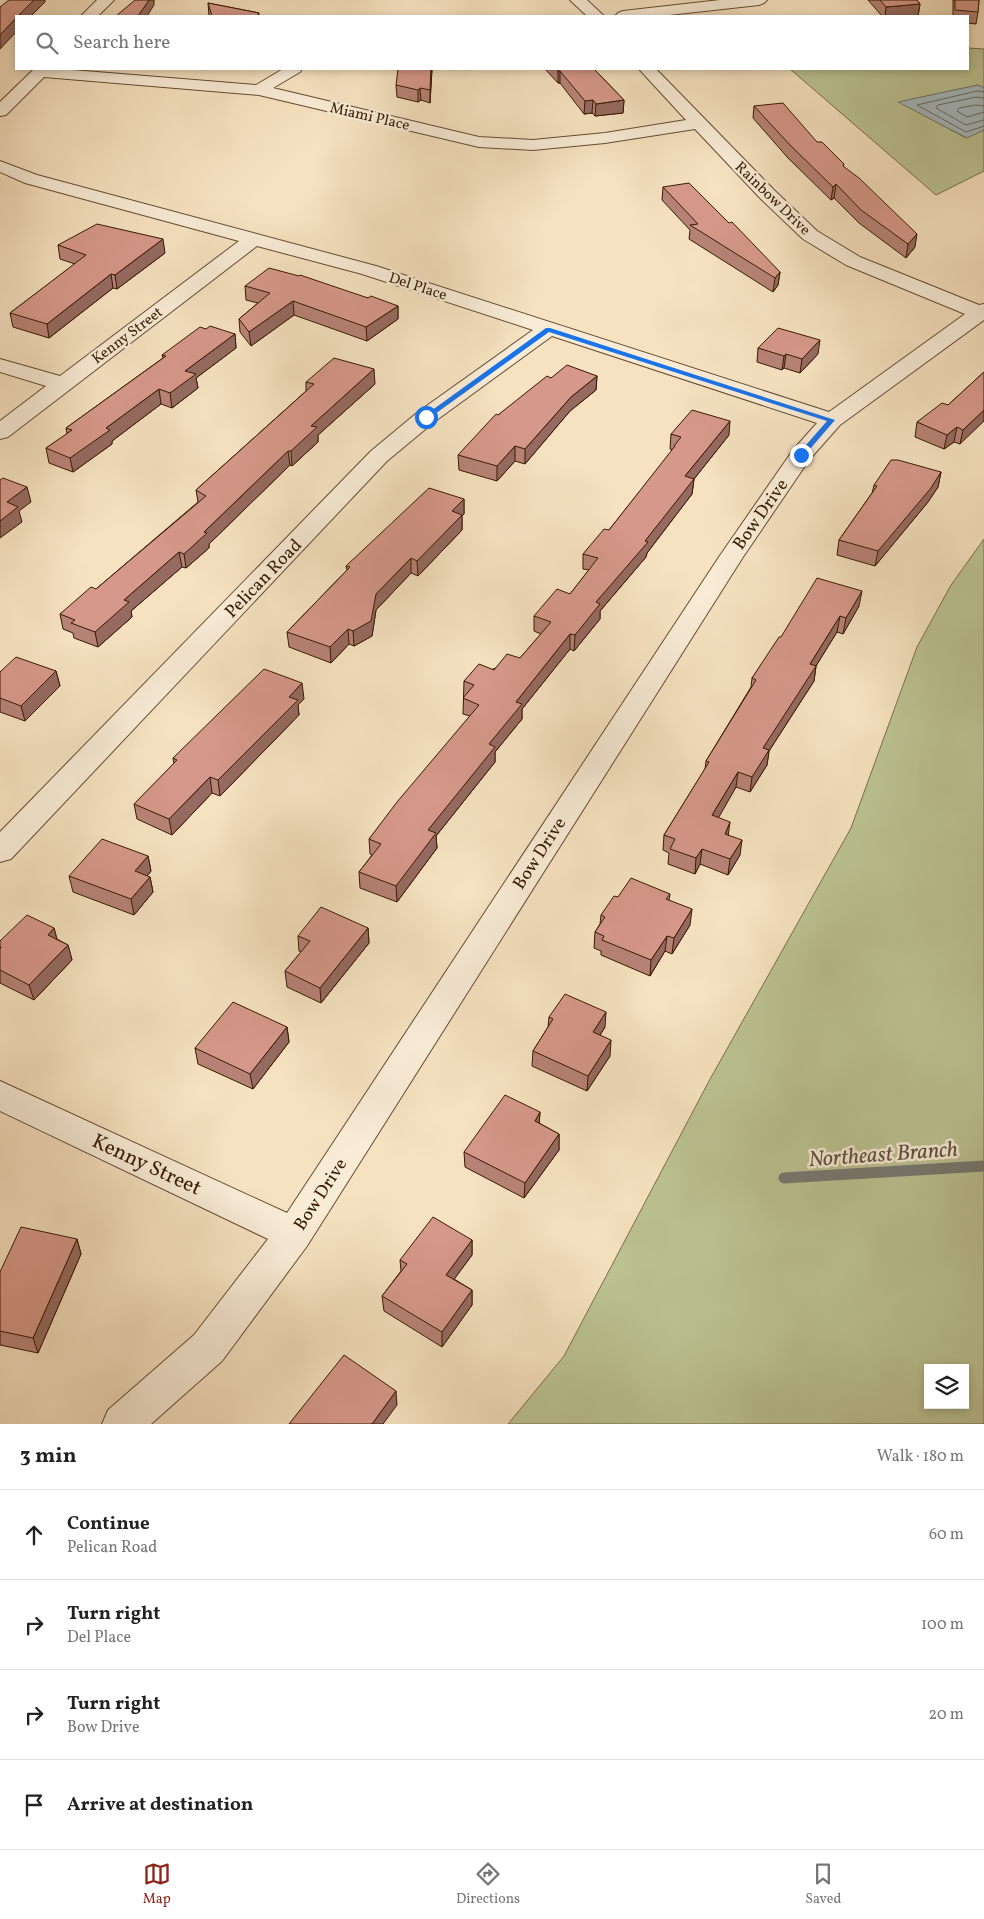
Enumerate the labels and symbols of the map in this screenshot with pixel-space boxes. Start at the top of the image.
street label: Miami Place [328,98,412,137]
street label: Rainbow Drive [729,157,815,241]
street label: Del Place [386,268,449,307]
street label: Kenny Street [88,303,168,370]
route start [415,406,438,429]
route end [790,444,813,467]
street label: Bow Drive [728,474,795,555]
street label: Pelican Road [220,534,308,624]
street label: Bow Drive [508,813,573,895]
street label: Kenny Street [87,1127,206,1203]
water label: Northeast Branch [807,1135,959,1176]
street label: Bow Drive [289,1154,354,1236]

